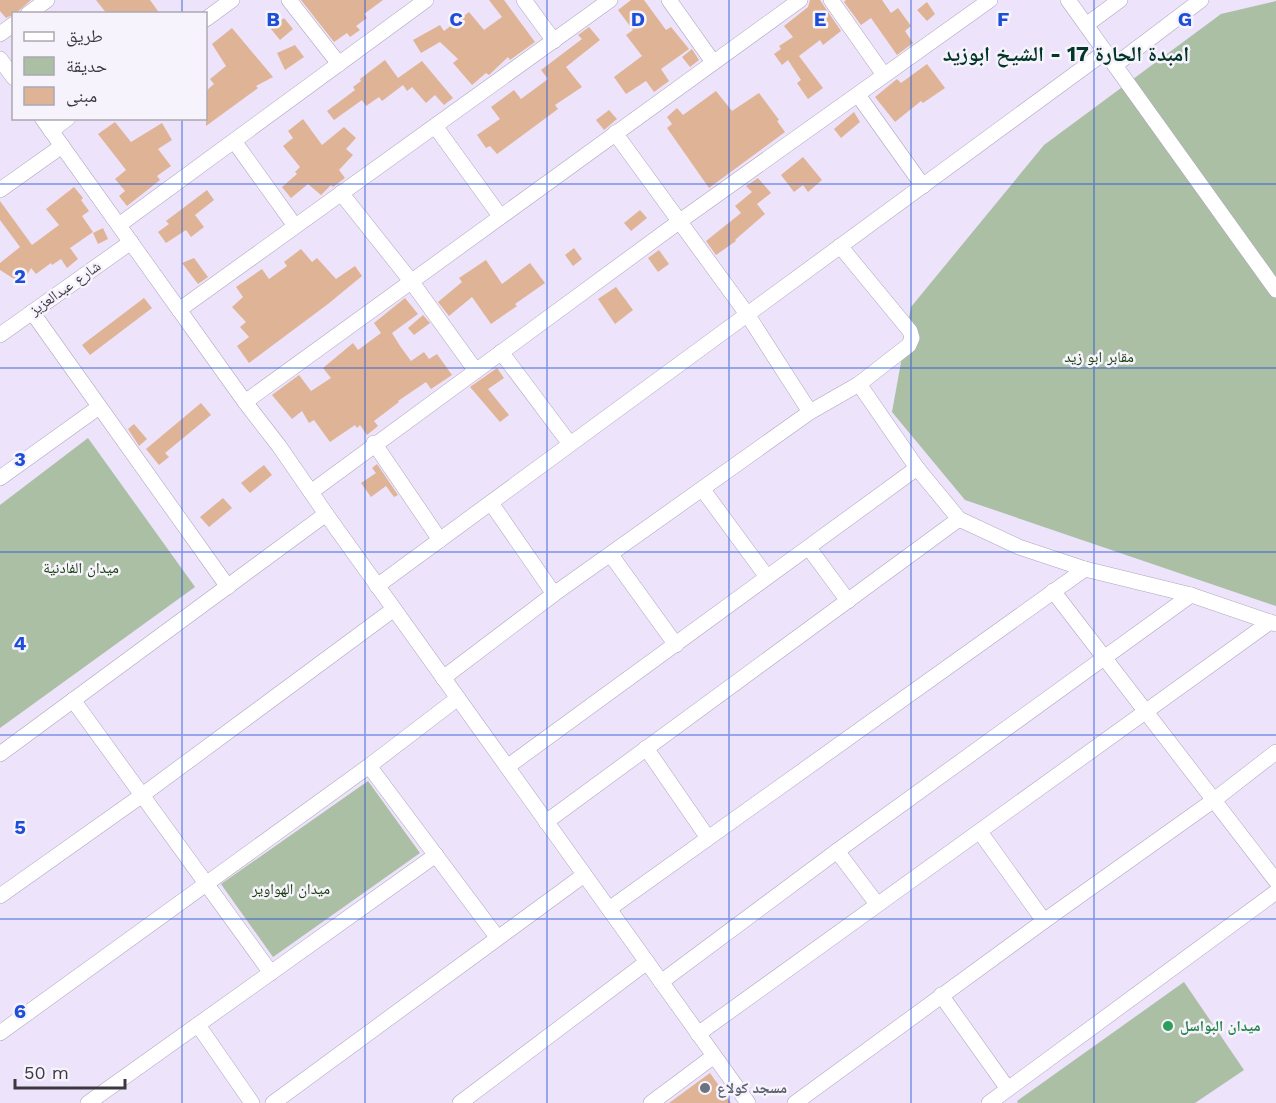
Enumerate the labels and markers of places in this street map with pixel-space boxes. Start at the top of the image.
place label: ميدان البواسل [1180,1017,1261,1035]
marker: ميدان البواسل [1161,1019,1175,1033]
place label: مسجد كولاع [717,1079,787,1098]
marker: مسجد كولاع [698,1081,712,1095]

